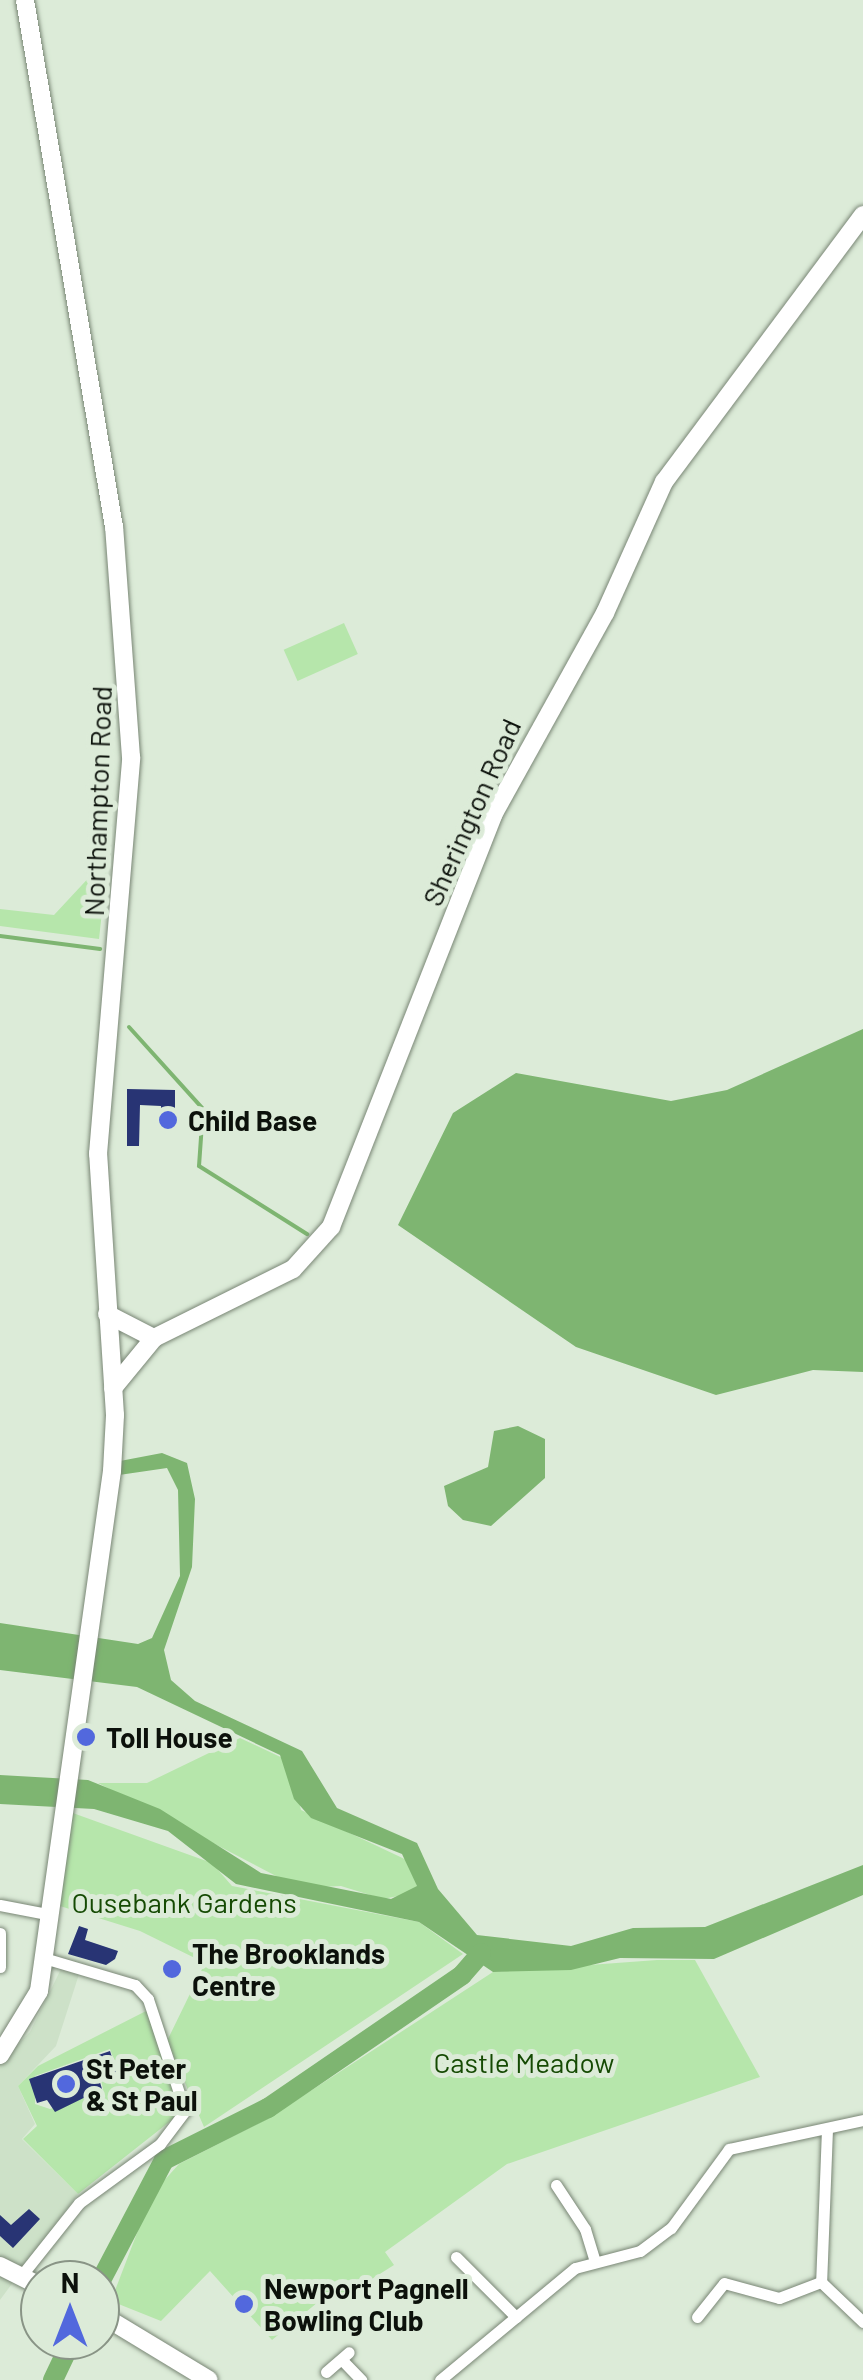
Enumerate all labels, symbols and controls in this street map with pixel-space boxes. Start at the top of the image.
street label: Northampton Road [76,685,118,917]
street label: Sherington Road [415,713,527,911]
place label: Child Base [188,1103,317,1137]
marker: Child Base [157,1109,179,1131]
place label: Toll House [106,1720,233,1754]
marker: Toll House [75,1726,97,1748]
park label: Ousebank Gardens [71,1885,297,1919]
place label: The Brooklands Centre [192,1936,385,2002]
marker: The Brooklands Centre [161,1958,183,1980]
park label: Castle Meadow [434,2045,614,2079]
place label: St Peter & St Paul [86,2051,198,2117]
marker: St Peter & St Paul [55,2073,77,2095]
north arrow [20,2260,120,2360]
text: N [61,2265,79,2299]
place label: Newport Pagnell Bowling Club [264,2271,469,2337]
marker: Newport Pagnell Bowling Club [233,2293,255,2315]

